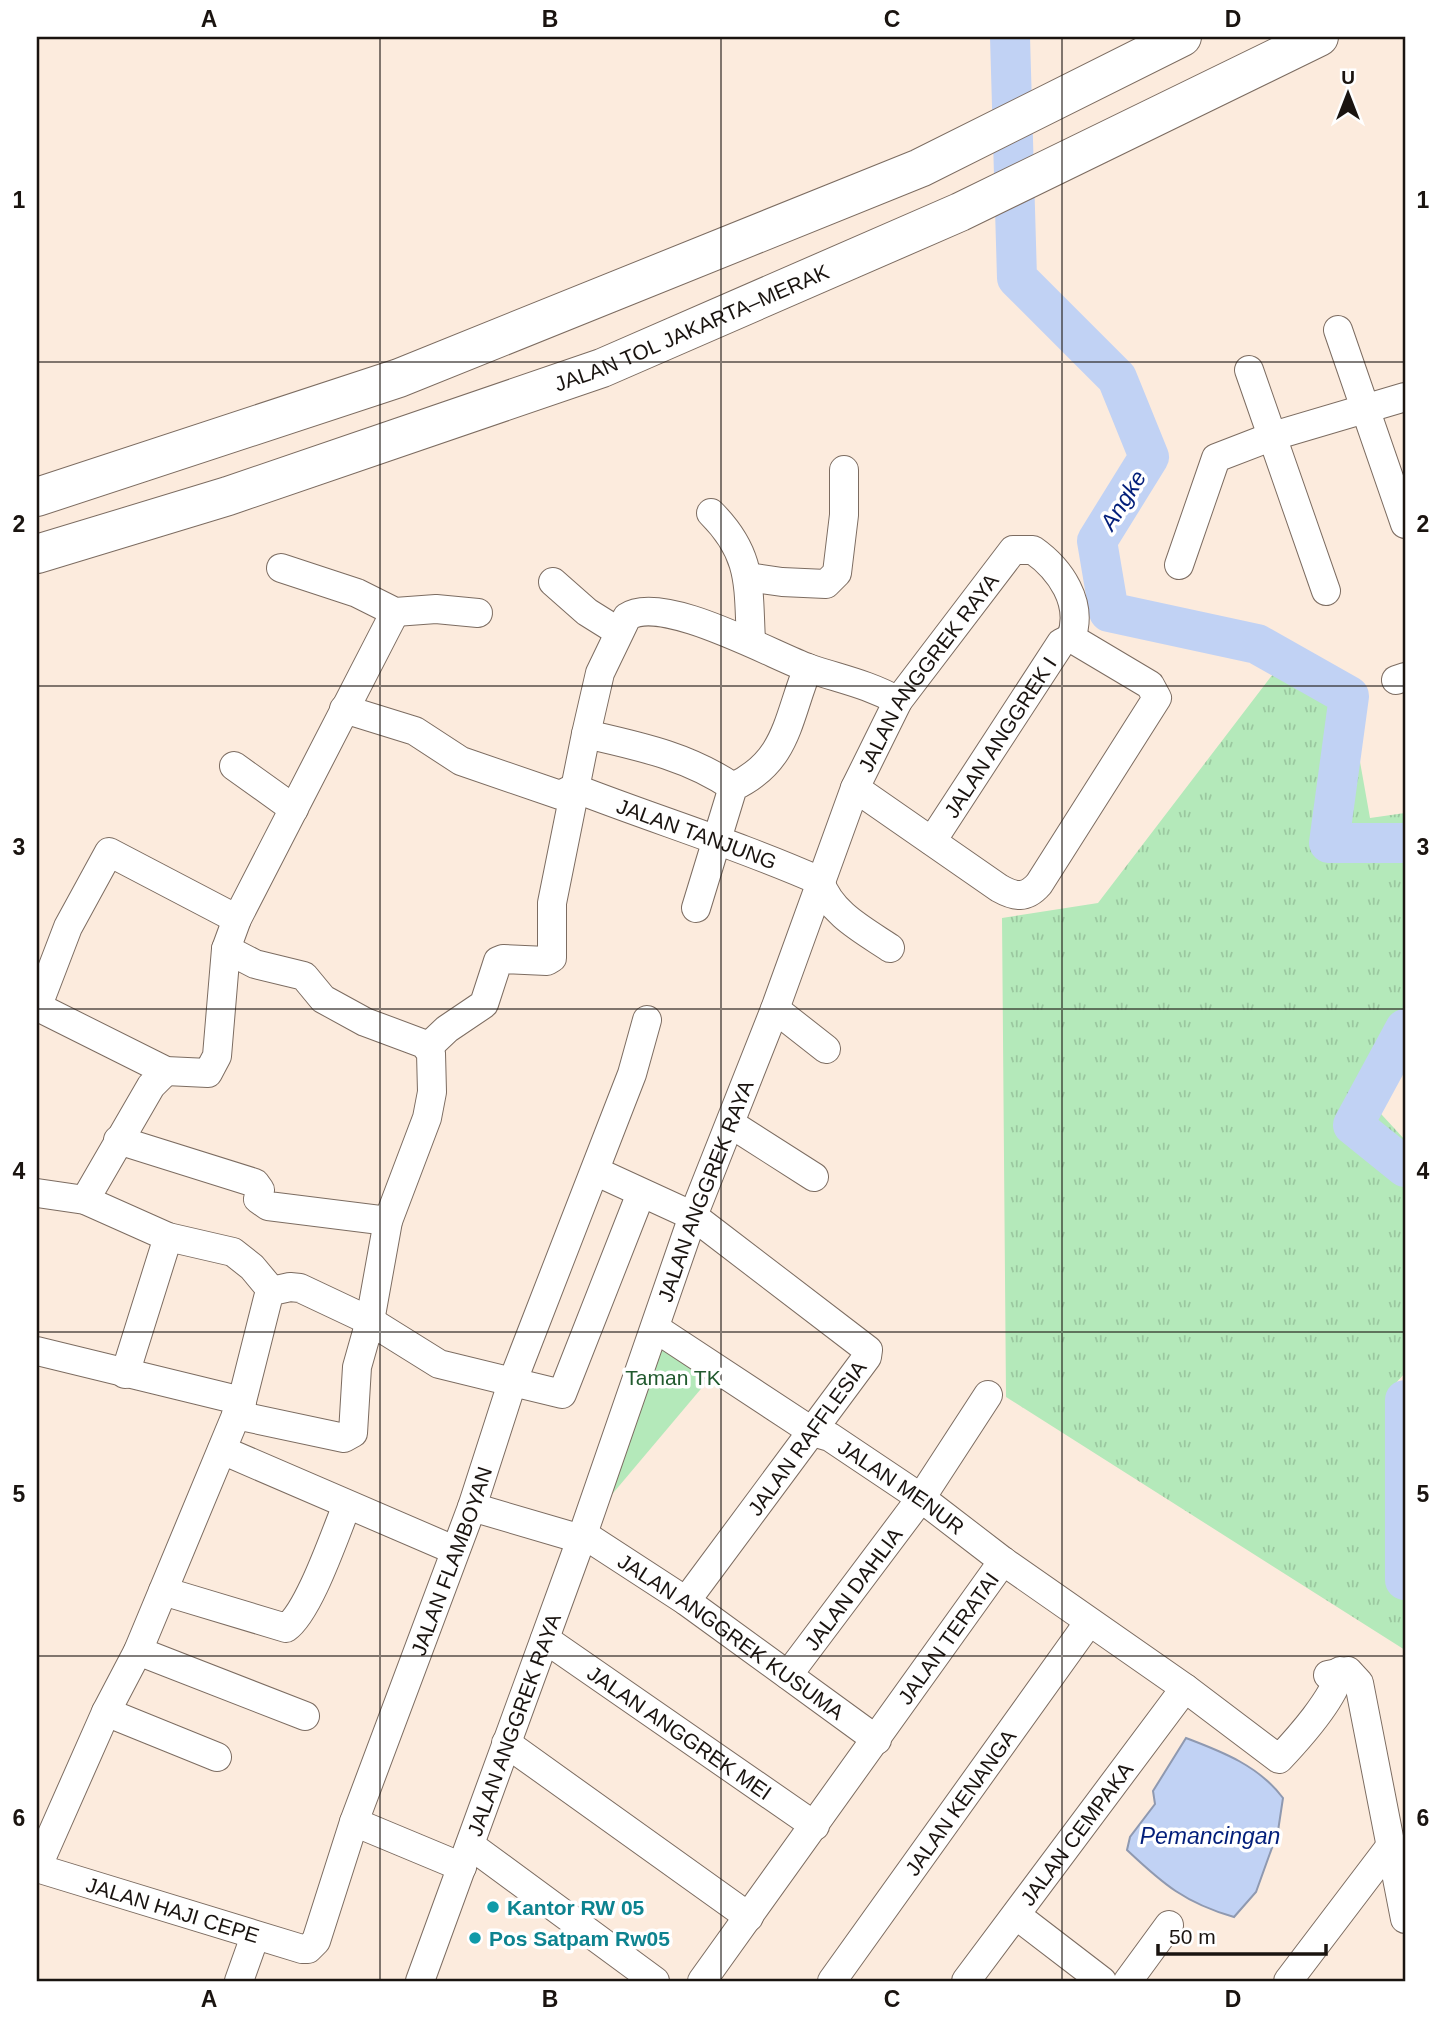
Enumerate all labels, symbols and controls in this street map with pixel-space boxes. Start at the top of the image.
text: A [201,6,217,32]
text: B [542,6,558,32]
text: C [884,6,900,32]
text: D [1225,6,1241,32]
north arrow [1312,60,1382,130]
text: U [1341,67,1355,88]
text: 1 [13,187,26,213]
text: 1 [1417,187,1430,213]
street label: JALAN TOL JAKARTA–MERAK [551,259,832,395]
water label: Angke [1094,465,1151,536]
text: 2 [13,511,25,537]
text: 2 [1417,511,1429,537]
street label: JALAN ANGGREK RAYA [853,569,1003,776]
street label: JALAN ANGGREK I [939,653,1060,822]
street label: JALAN TANJUNG [614,794,780,873]
text: 3 [13,834,25,860]
text: 3 [1417,834,1429,860]
street label: JALAN ANGGREK RAYA [653,1077,757,1305]
text: 4 [13,1158,26,1184]
text: 4 [1417,1158,1430,1184]
street label: JALAN RAFFLESIA [743,1356,871,1520]
park label: Taman TK [625,1366,721,1389]
street label: JALAN MENUR [834,1435,969,1539]
street label: JALAN FLAMBOYAN [406,1464,496,1658]
text: 5 [13,1481,26,1507]
text: 5 [1417,1481,1430,1507]
street label: JALAN DAHLIA [799,1523,906,1654]
street label: JALAN ANGGREK KUSUMA [614,1549,848,1724]
street label: JALAN TERATAI [893,1568,1003,1708]
street label: JALAN ANGGREK RAYA [462,1610,565,1839]
street label: JALAN ANGGREK MEI [584,1661,776,1804]
street label: JALAN KENANGA [900,1725,1020,1880]
street label: JALAN CEMPAKA [1015,1758,1137,1910]
text: 6 [13,1805,25,1831]
text: 6 [1417,1805,1429,1831]
water label: Pemancingan [1140,1823,1280,1849]
street label: JALAN HAJI CEPE [83,1872,262,1947]
place label: Kantor RW 05 [507,1896,645,1919]
marker: Kantor RW 05 [485,1899,501,1915]
scale bar [1158,1913,1326,1957]
text: 50 m [1169,1925,1216,1948]
place label: Pos Satpam Rw05 [489,1927,670,1950]
marker: Pos Satpam Rw05 [467,1930,483,1946]
text: A [201,1986,217,2012]
text: B [542,1986,558,2012]
text: C [884,1986,900,2012]
text: D [1225,1986,1241,2012]

